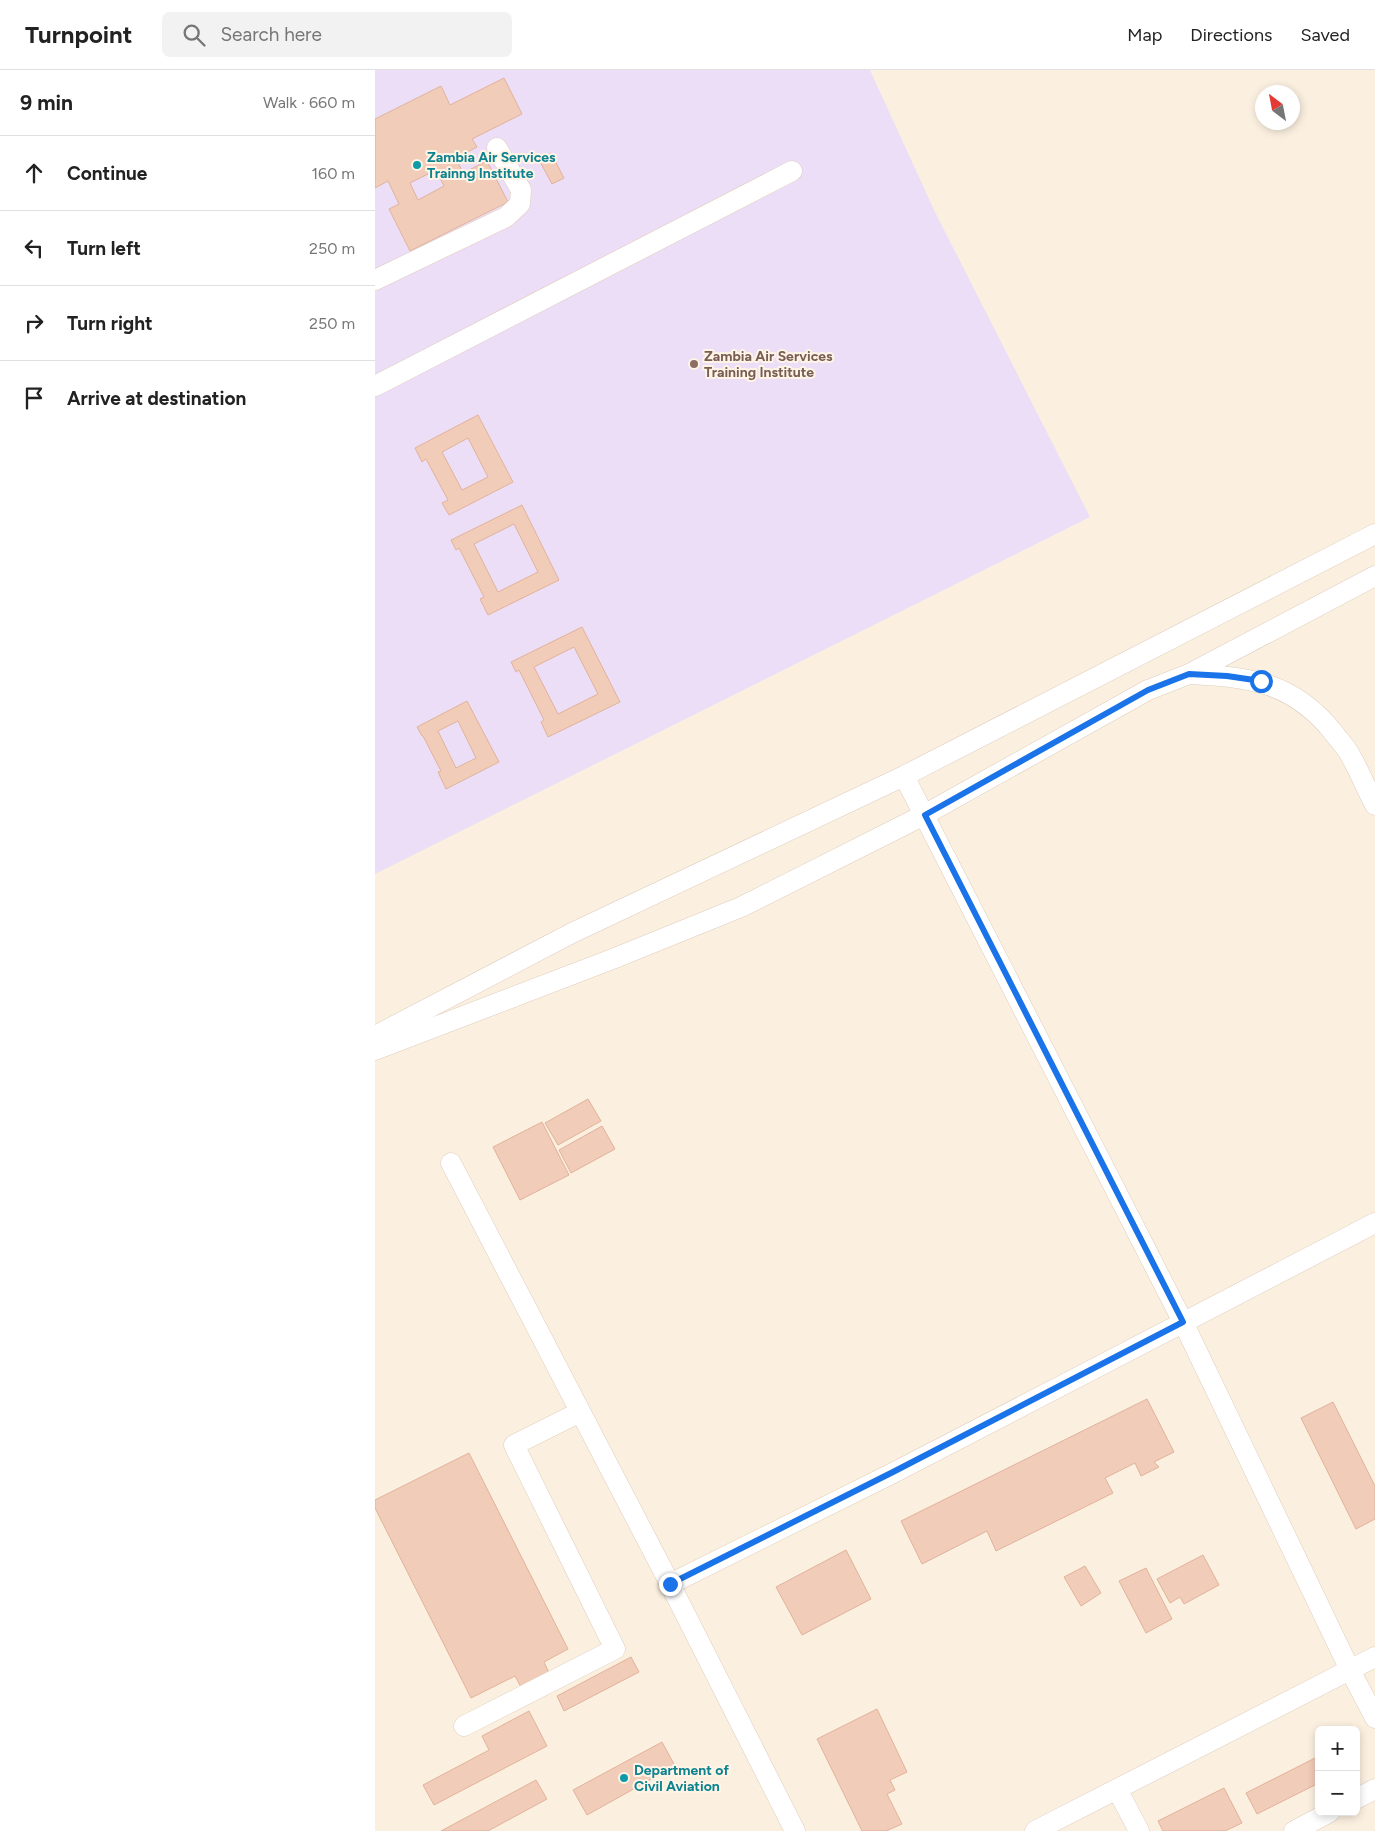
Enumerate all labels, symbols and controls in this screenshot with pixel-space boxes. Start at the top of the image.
search box [162,12,512,57]
text: Turnpoint [25,20,132,49]
icon: search [180,21,208,49]
text: Search here [220,23,322,46]
text: Map [1127,24,1162,46]
text: Directions [1190,24,1272,46]
text: Saved [1300,24,1350,46]
north arrow [1255,85,1300,130]
text: 9 min [20,90,73,115]
text: Walk · 660 m [263,93,355,112]
place label: Zambia Air Services Trainng Institute [427,149,556,182]
icon: ahead [20,159,48,187]
marker: Zambia Air Services Trainng Institute [411,159,423,171]
text: Continue [67,162,147,185]
text: 160 m [312,164,355,183]
icon: left [20,234,48,262]
text: Turn left [67,237,141,260]
text: 250 m [309,239,355,258]
icon: right [20,309,48,337]
text: Turn right [67,312,153,335]
text: 250 m [309,314,355,333]
place label: Zambia Air Services Training Institute [704,348,833,381]
marker: Zambia Air Services Training Institute [688,358,700,370]
icon: arrive [20,384,48,412]
text: Arrive at destination [67,387,246,410]
route start [1250,670,1273,693]
route end [659,1573,682,1596]
map controls [1315,1726,1360,1816]
button: + [1315,1726,1360,1771]
place label: Department of Civil Aviation [634,1762,729,1795]
button: − [1315,1771,1360,1816]
marker: Department of Civil Aviation [618,1772,630,1784]

